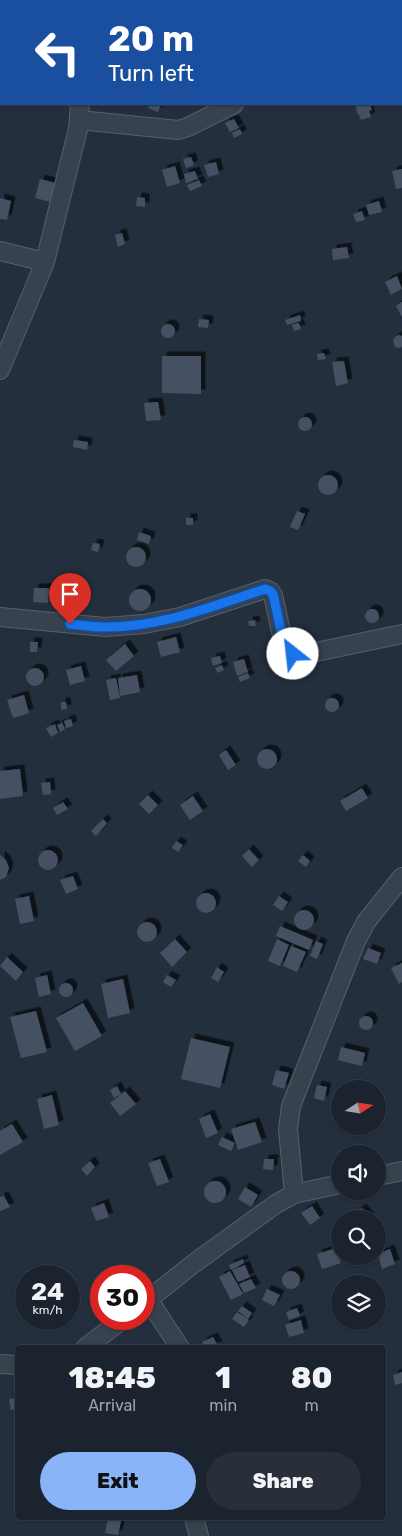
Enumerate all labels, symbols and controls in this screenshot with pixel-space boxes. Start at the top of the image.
text: 20 m [108,18,194,60]
icon: left [25,20,90,85]
text: Turn left [108,60,194,87]
pin [49,573,91,624]
icon: arrive [56,580,84,608]
position arrow [266,627,318,679]
north arrow [331,1080,386,1135]
map controls [331,1080,386,1330]
button: sound [331,1145,386,1200]
button: search [331,1210,386,1265]
speed limit sign: 30 [90,1265,155,1330]
button: layers [331,1275,386,1330]
text: 24 [31,1277,64,1306]
text: km/h [33,1303,62,1317]
text: 18:45 [69,1360,156,1396]
text: 1 [215,1360,231,1396]
text: 80 [291,1360,332,1396]
text: Arrival [88,1396,136,1415]
text: min [209,1396,237,1415]
text: m [304,1396,319,1415]
button: Exit [40,1452,196,1510]
button: Share [206,1452,361,1510]

